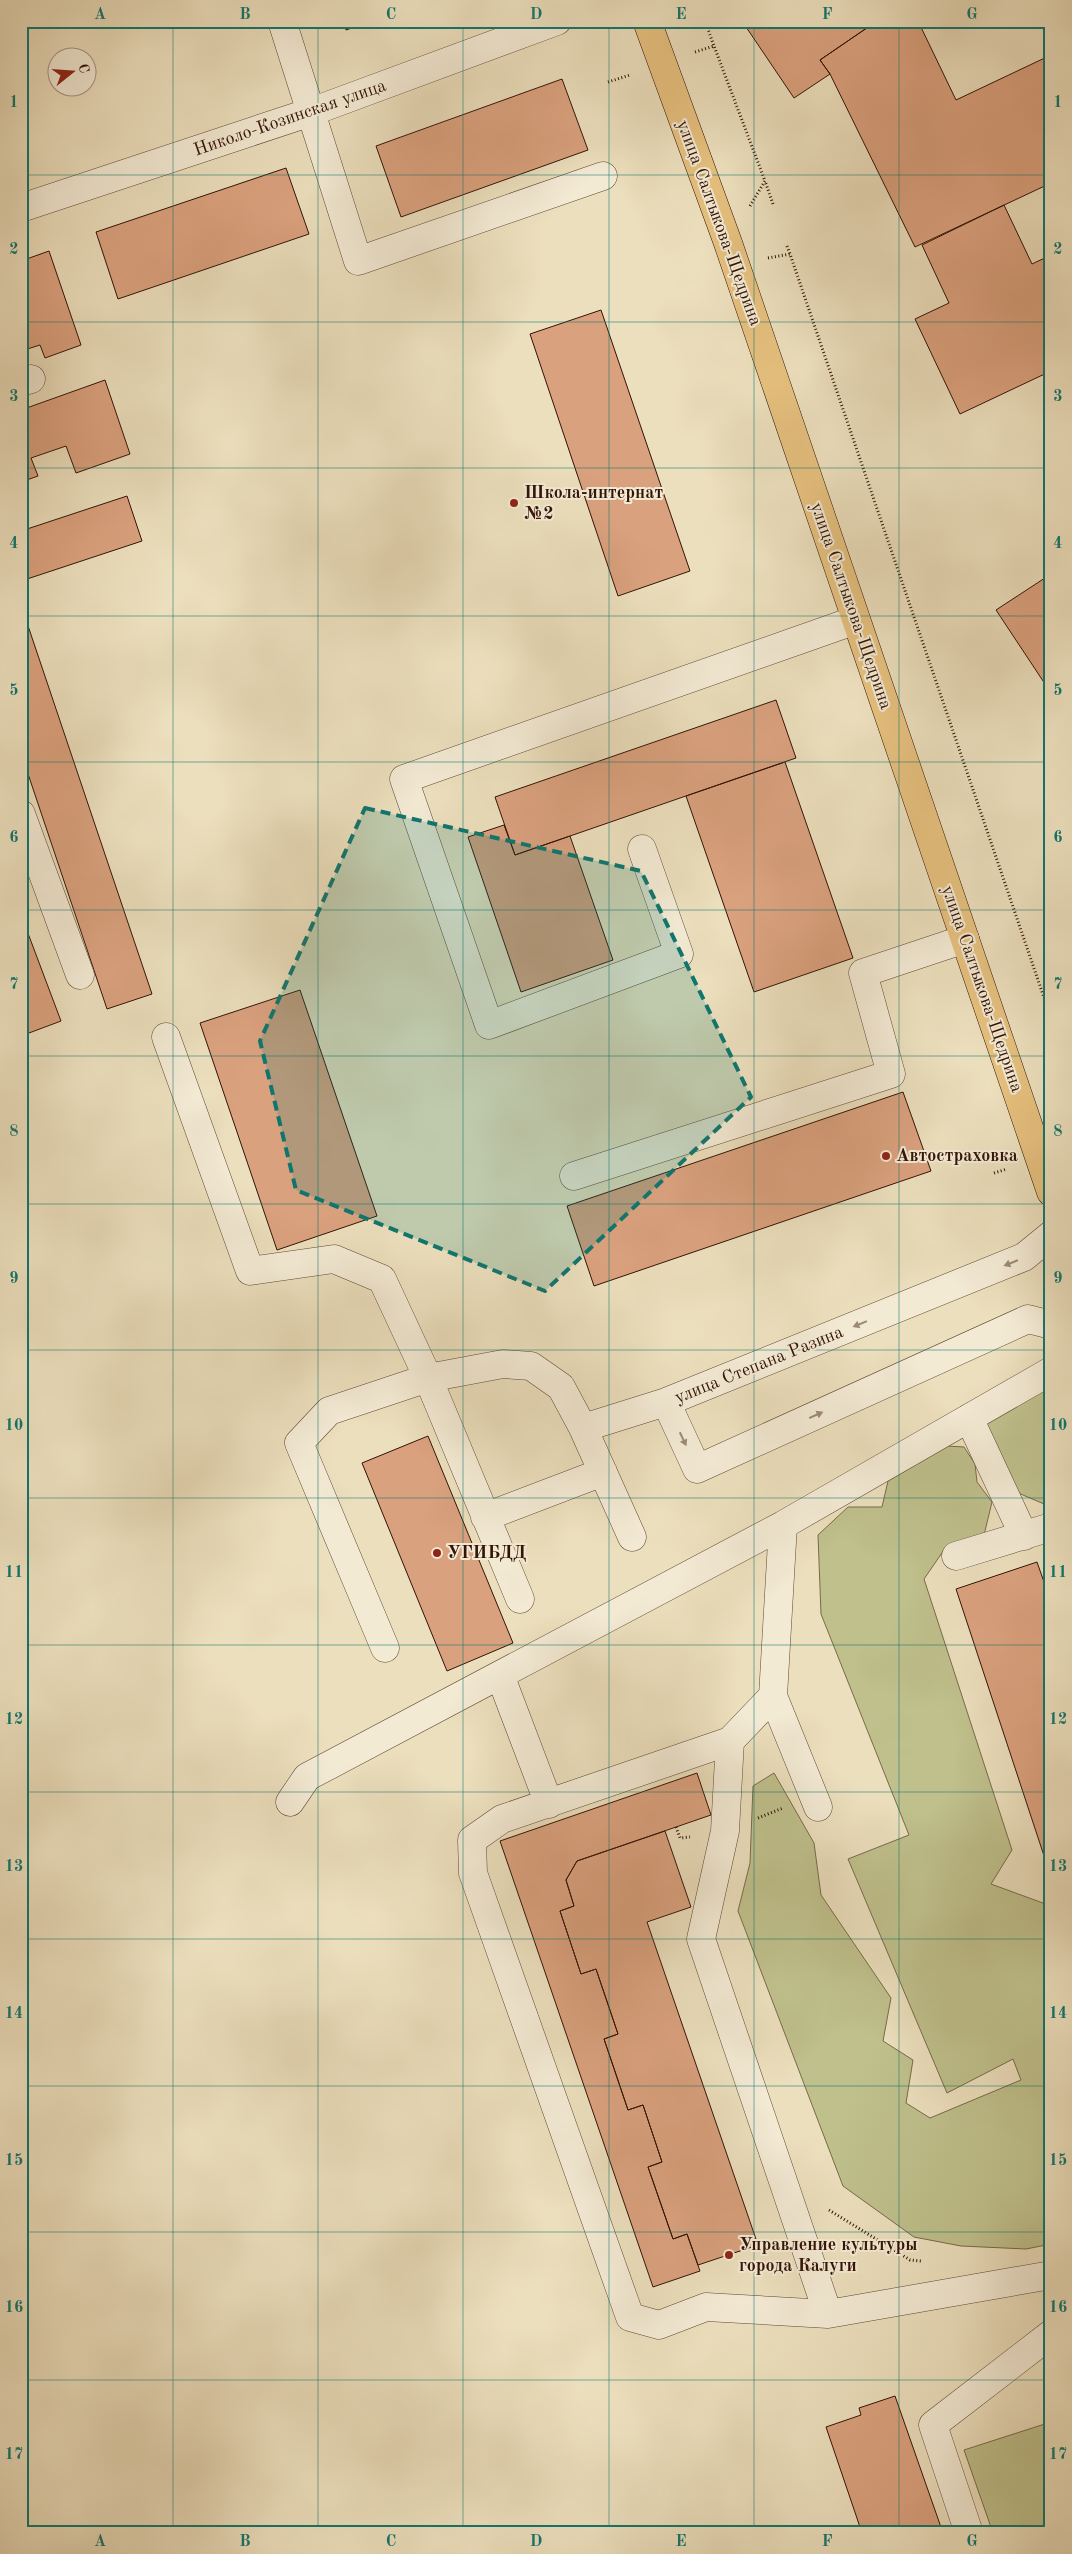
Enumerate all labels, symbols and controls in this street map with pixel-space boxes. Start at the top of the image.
text: A [94,7,106,23]
text: B [239,7,251,23]
text: C [386,7,396,23]
text: D [530,7,542,23]
text: E [675,7,687,23]
text: F [822,7,833,23]
text: G [966,7,978,23]
north arrow [48,48,98,98]
text: С [75,62,92,75]
street label: Николо-Козинская улица [192,77,389,159]
text: 1 [9,95,19,111]
text: 1 [1053,95,1063,111]
street label: улица Салтыкова-Щедрина [673,118,765,328]
text: 2 [9,242,19,258]
text: 2 [1053,242,1063,258]
text: 3 [9,389,19,405]
text: 3 [1053,389,1063,405]
place label: Школа-интернат №2 [524,484,663,523]
marker: Школа-интернат №2 [508,497,520,509]
street label: улица Салтыкова-Щедрина [807,500,895,712]
text: 4 [9,536,19,552]
text: 4 [1053,536,1063,552]
text: 5 [9,683,19,699]
text: 5 [1053,683,1063,699]
text: 6 [9,830,19,846]
text: 6 [1053,830,1063,846]
street label: улица Салтыкова-Щедрина [938,883,1026,1095]
text: 7 [9,977,19,993]
text: 7 [1053,977,1063,993]
text: 8 [9,1124,19,1140]
text: 8 [1053,1124,1063,1140]
place label: Автостраховка [896,1147,1018,1165]
marker: Автостраховка [880,1150,892,1162]
one-way arrow [1004,1259,1018,1267]
text: 9 [9,1271,19,1287]
text: 9 [1053,1271,1063,1287]
one-way arrow [852,1320,867,1328]
street label: улица Степана Разина [672,1323,846,1407]
one-way arrow [809,1411,823,1419]
text: 10 [5,1418,23,1434]
text: 10 [1049,1418,1067,1434]
one-way arrow [680,1432,688,1446]
place label: УГИБДД [447,1544,526,1562]
marker: УГИБДД [431,1547,443,1559]
text: 11 [5,1565,23,1581]
text: 11 [1049,1565,1067,1581]
text: 12 [5,1712,23,1728]
text: 12 [1049,1712,1067,1728]
text: 13 [5,1859,23,1875]
text: 13 [1049,1859,1067,1875]
text: 14 [5,2006,23,2022]
text: 14 [1049,2006,1067,2022]
text: 15 [5,2153,23,2169]
text: 15 [1049,2153,1067,2169]
place label: Управление культуры города Калуги [739,2236,918,2275]
marker: Управление культуры города Калуги [723,2249,735,2261]
text: 16 [5,2300,23,2316]
text: 16 [1049,2300,1067,2316]
text: 17 [5,2447,23,2463]
text: 17 [1049,2447,1067,2463]
text: A [94,2534,106,2550]
text: B [239,2534,251,2550]
text: C [386,2534,396,2550]
text: D [530,2534,542,2550]
text: E [675,2534,687,2550]
text: F [822,2534,833,2550]
text: G [966,2534,978,2550]

